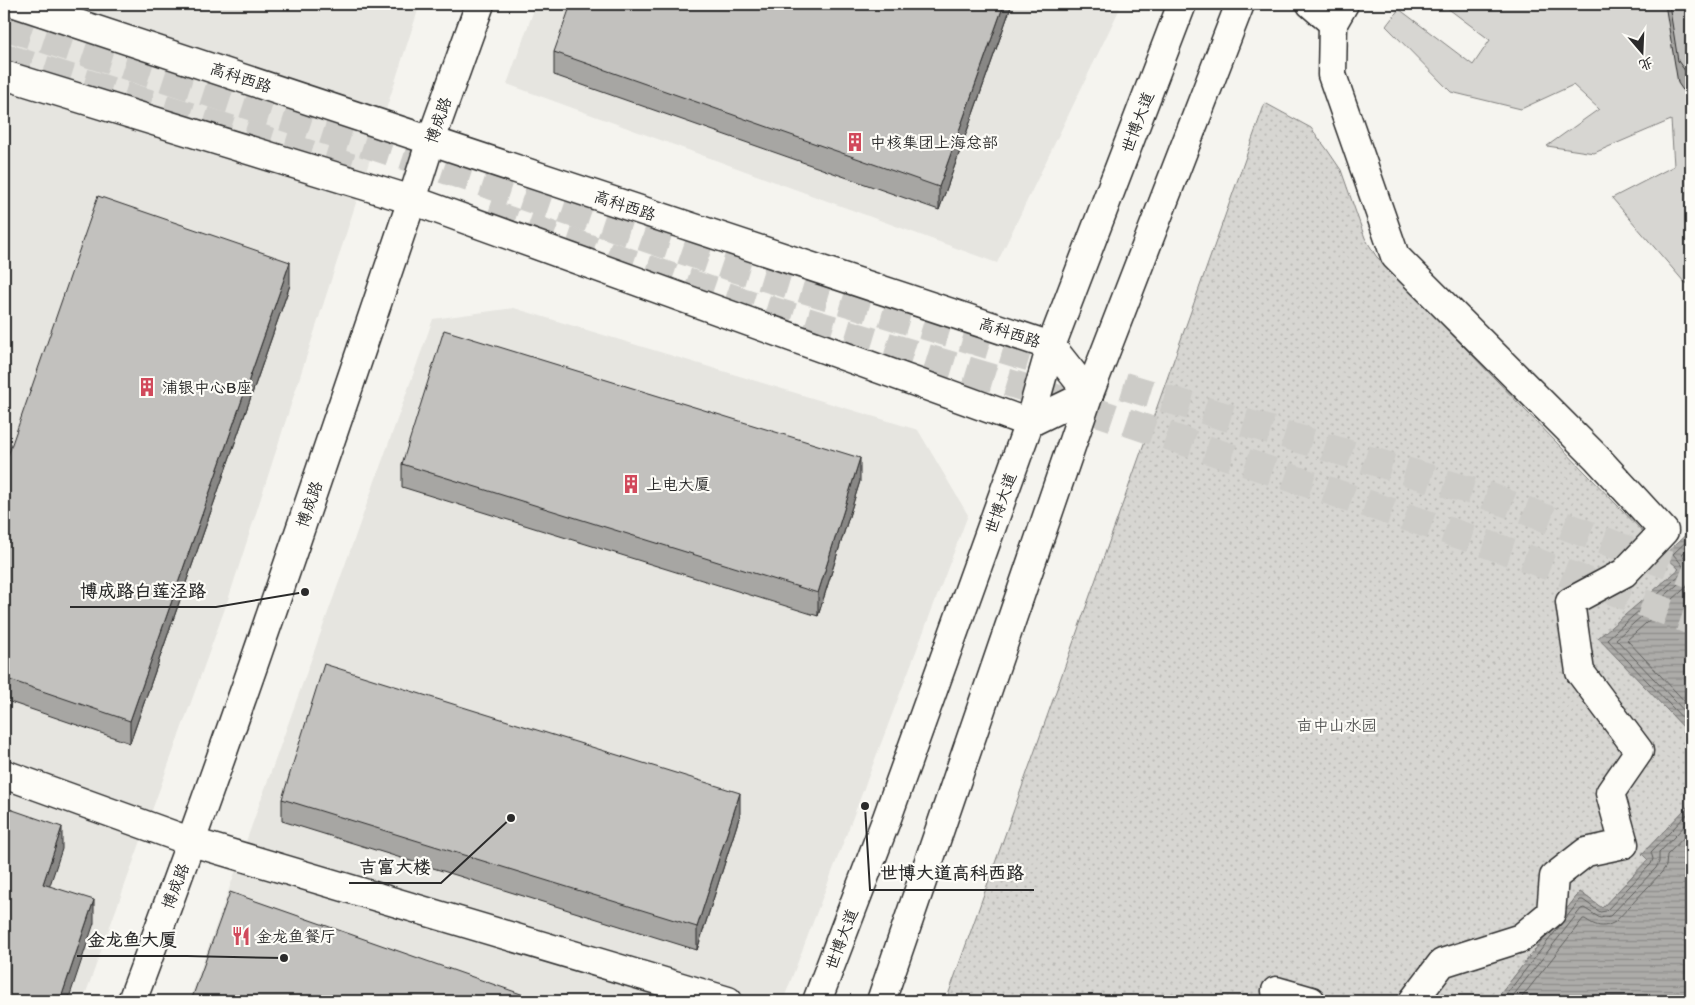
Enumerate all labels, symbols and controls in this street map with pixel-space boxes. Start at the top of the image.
north arrow [1618,28,1668,78]
text: 北 [1637,54,1655,74]
street label: 高科西路 [207,59,274,96]
street label: 世博大道 [1117,89,1158,155]
street label: 博成路 [422,94,455,146]
building icon: 中核集团上海总部 [844,131,866,153]
place label: 中核集团上海总部 [870,133,998,152]
street label: 高科西路 [591,187,658,224]
street label: 高科西路 [976,314,1043,351]
building icon: 浦银中心B座 [136,376,158,398]
place label: 浦银中心B座 [162,378,252,397]
street label: 世博大道 [981,470,1020,536]
building icon: 上电大厦 [620,473,642,495]
place label: 上电大厦 [646,475,710,494]
street label: 博成路 [293,478,326,530]
callout: 博成路白莲泾路 [70,574,216,607]
text: 博成路白莲泾路 [80,580,206,602]
park label: 亩中山水园 [1297,716,1377,735]
callout: 吉富大楼 [349,850,441,883]
text: 吉富大楼 [359,856,431,878]
callout: 世博大道高科西路 [870,857,1034,890]
street label: 博成路 [158,860,193,912]
text: 世博大道高科西路 [880,862,1024,884]
street label: 世博大道 [821,906,862,972]
callout: 金龙鱼大厦 [77,923,187,956]
restaurant icon: 金龙鱼餐厅 [230,925,252,947]
place label: 金龙鱼餐厅 [256,927,336,946]
text: 金龙鱼大厦 [87,929,177,951]

